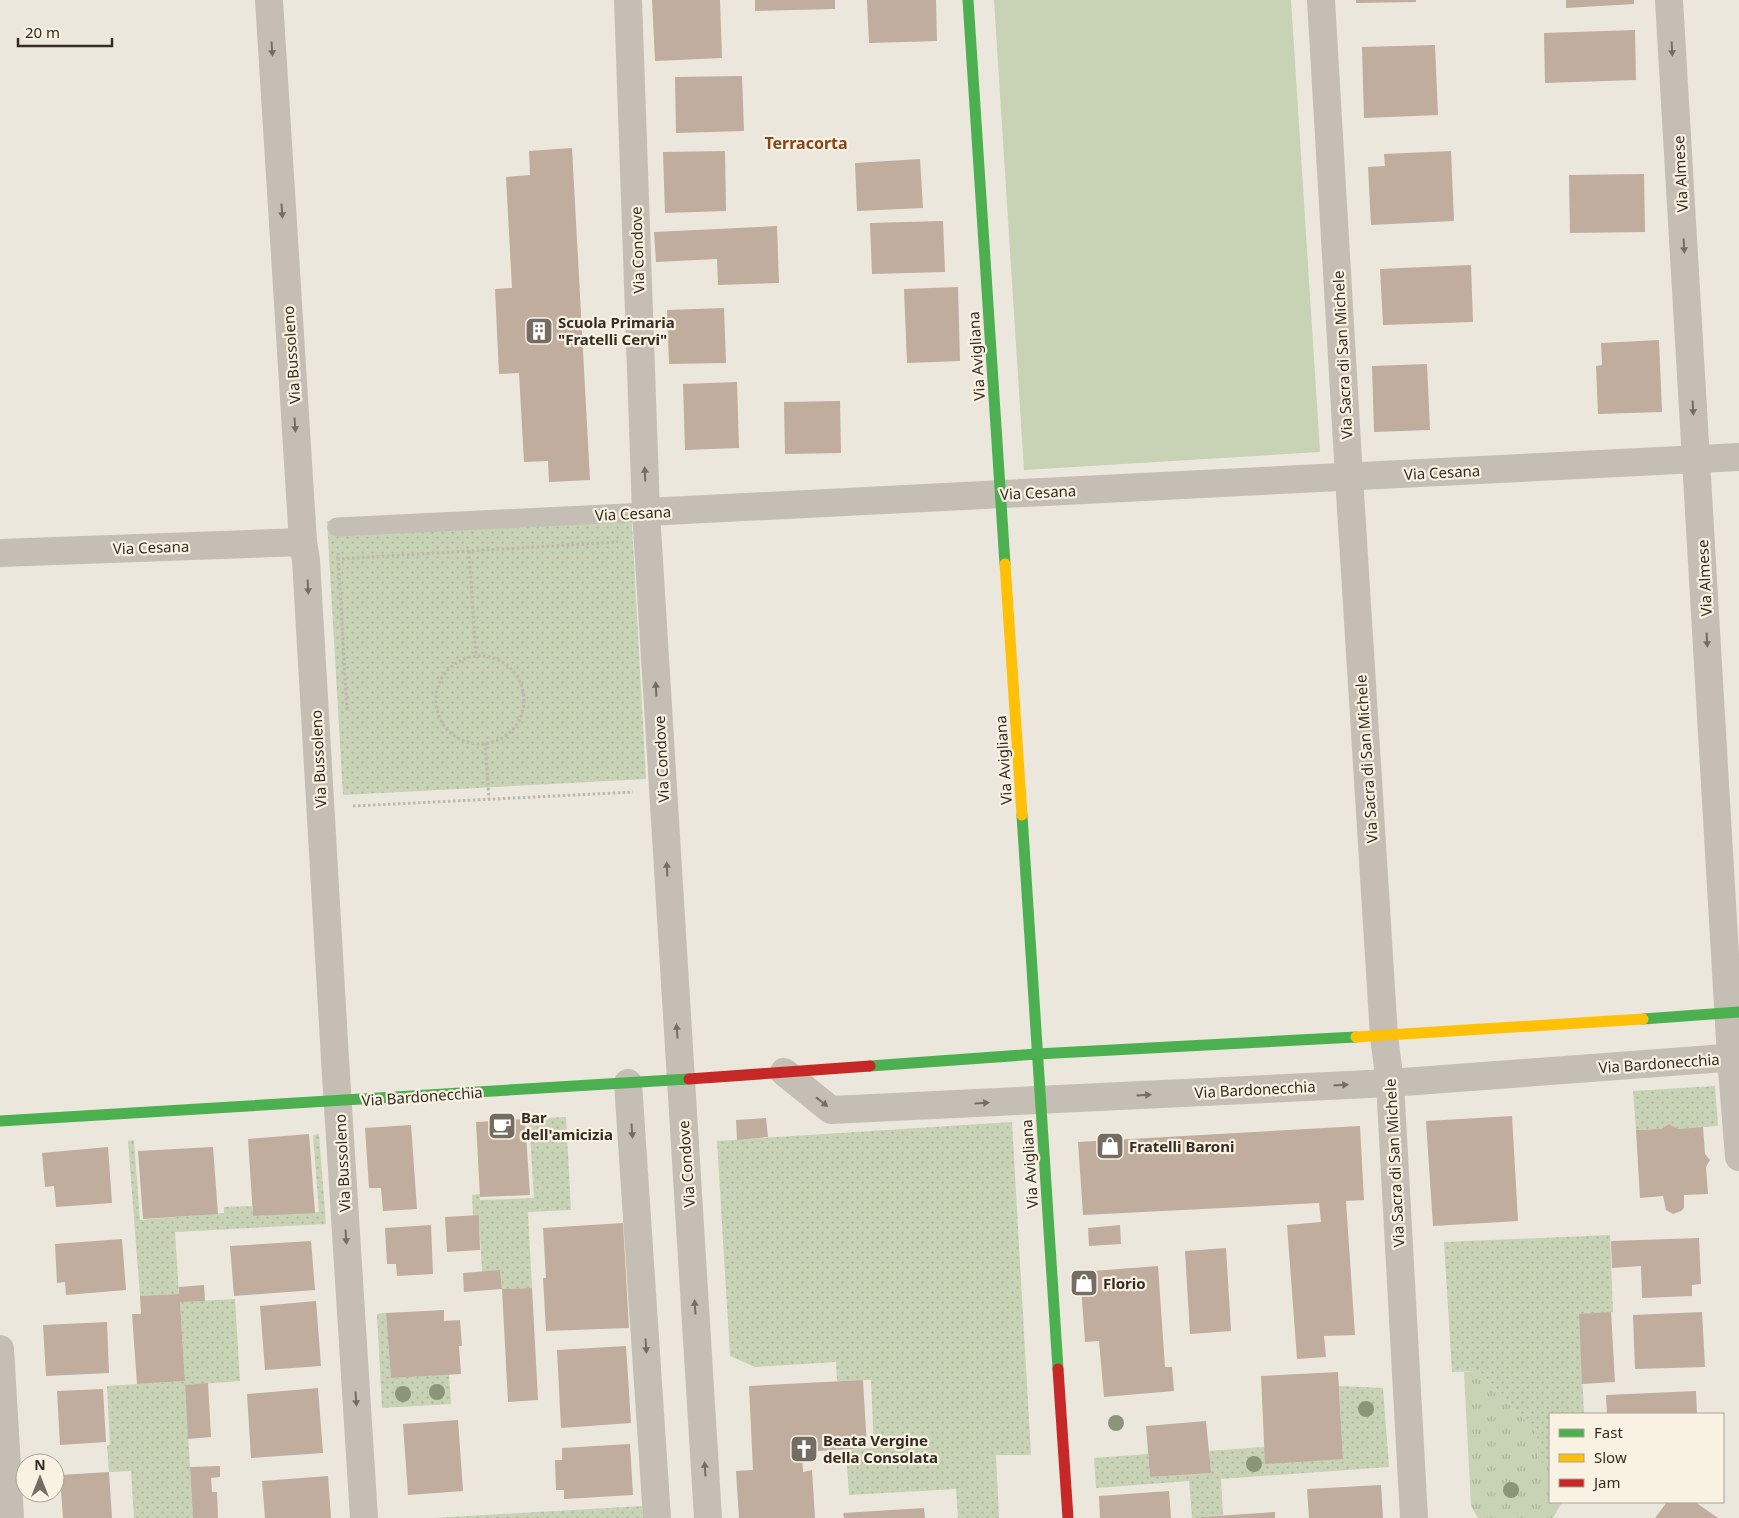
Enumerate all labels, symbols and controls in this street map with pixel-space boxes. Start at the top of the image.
scale bar [18,15,111,47]
text: 20 m [25,22,60,42]
one-way arrow [268,41,276,57]
one-way arrow [1669,41,1677,57]
district label: Terracorta [764,132,848,154]
street label: Via Almese [1668,135,1692,213]
one-way arrow [278,203,286,219]
street label: Via Condove [625,206,649,294]
one-way arrow [1680,238,1688,254]
street label: Via Sacra di San Michele [1328,270,1356,440]
street label: Via Bussoleno [278,305,304,405]
street label: Via Avigliana [963,311,989,401]
place label: Scuola Primaria "Fratelli Cervi" [558,312,675,349]
building icon: Scuola Primaria "Fratelli Cervi" [524,316,554,346]
one-way arrow [1690,400,1698,416]
one-way arrow [292,418,300,434]
street label: Via Cesana [1403,460,1481,484]
one-way arrow [640,466,648,482]
street label: Via Cesana [999,480,1077,504]
street label: Via Cesana [594,501,672,525]
street label: Via Cesana [112,536,190,558]
street label: Via Almese [1692,539,1716,617]
one-way arrow [305,580,313,596]
one-way arrow [1704,632,1712,648]
street label: Via Sacra di San Michele [1350,674,1382,844]
one-way arrow [652,681,660,697]
street label: Via Bussoleno [305,709,331,809]
street label: Via Condove [649,715,673,803]
street label: Via Avigliana [990,715,1016,805]
one-way arrow [663,860,671,876]
one-way arrow [673,1022,681,1038]
street label: Via Bardonecchia [1598,1049,1720,1077]
street label: Via Bardonecchia [1194,1076,1316,1102]
street label: Via Sacra di San Michele [1380,1078,1408,1248]
one-way arrow [1333,1080,1349,1088]
street label: Via Bardonecchia [361,1082,483,1110]
one-way arrow [1136,1090,1152,1098]
one-way arrow [815,1097,828,1108]
one-way arrow [974,1099,990,1107]
place label: Bar dell'amicizia [521,1107,613,1144]
cafe icon: Bar dell'amicizia [487,1111,517,1141]
street label: Via Bussoleno [329,1113,355,1213]
street label: Via Avigliana [1016,1119,1042,1209]
street label: Via Condove [673,1120,699,1208]
one-way arrow [628,1123,636,1139]
shop icon: Fratelli Baroni [1095,1131,1125,1161]
place label: Fratelli Baroni [1129,1136,1234,1156]
one-way arrow [343,1229,351,1245]
shop icon: Florio [1069,1268,1099,1298]
place label: Florio [1103,1273,1146,1293]
one-way arrow [690,1299,698,1315]
one-way arrow [642,1338,650,1354]
one-way arrow [353,1391,361,1407]
legend [1549,1413,1724,1503]
text: Fast [1594,1422,1623,1442]
place label: Beata Vergine della Consolata [823,1430,938,1467]
church icon: Beata Vergine della Consolata [789,1434,819,1464]
text: Slow [1594,1447,1627,1467]
north arrow [15,1453,65,1503]
text: N [34,1455,46,1474]
one-way arrow [700,1461,708,1477]
text: Jam [1592,1472,1621,1492]

